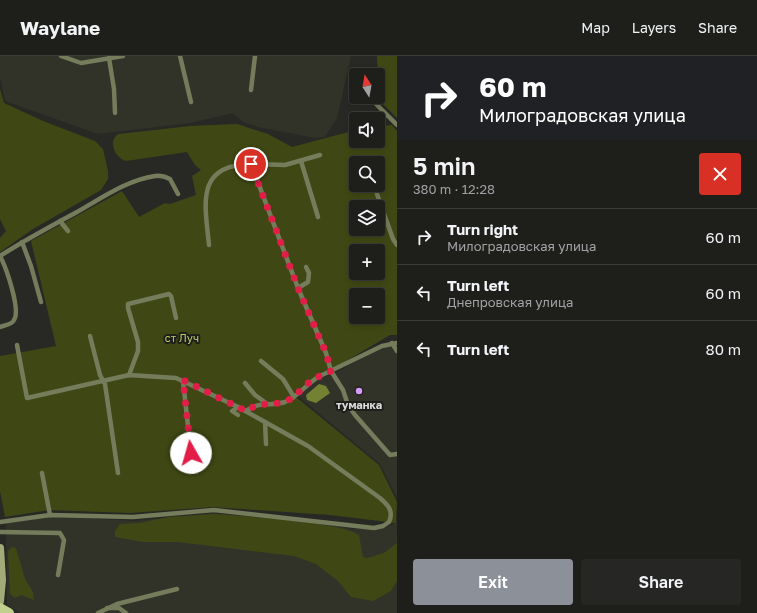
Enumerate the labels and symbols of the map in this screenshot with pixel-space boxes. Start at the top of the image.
north arrow [349,68,385,104]
pin [234,147,268,181]
park label: ст Луч [165,331,199,344]
marker: туманка [354,386,364,396]
place label: туманка [336,398,382,411]
position arrow [170,432,212,474]

